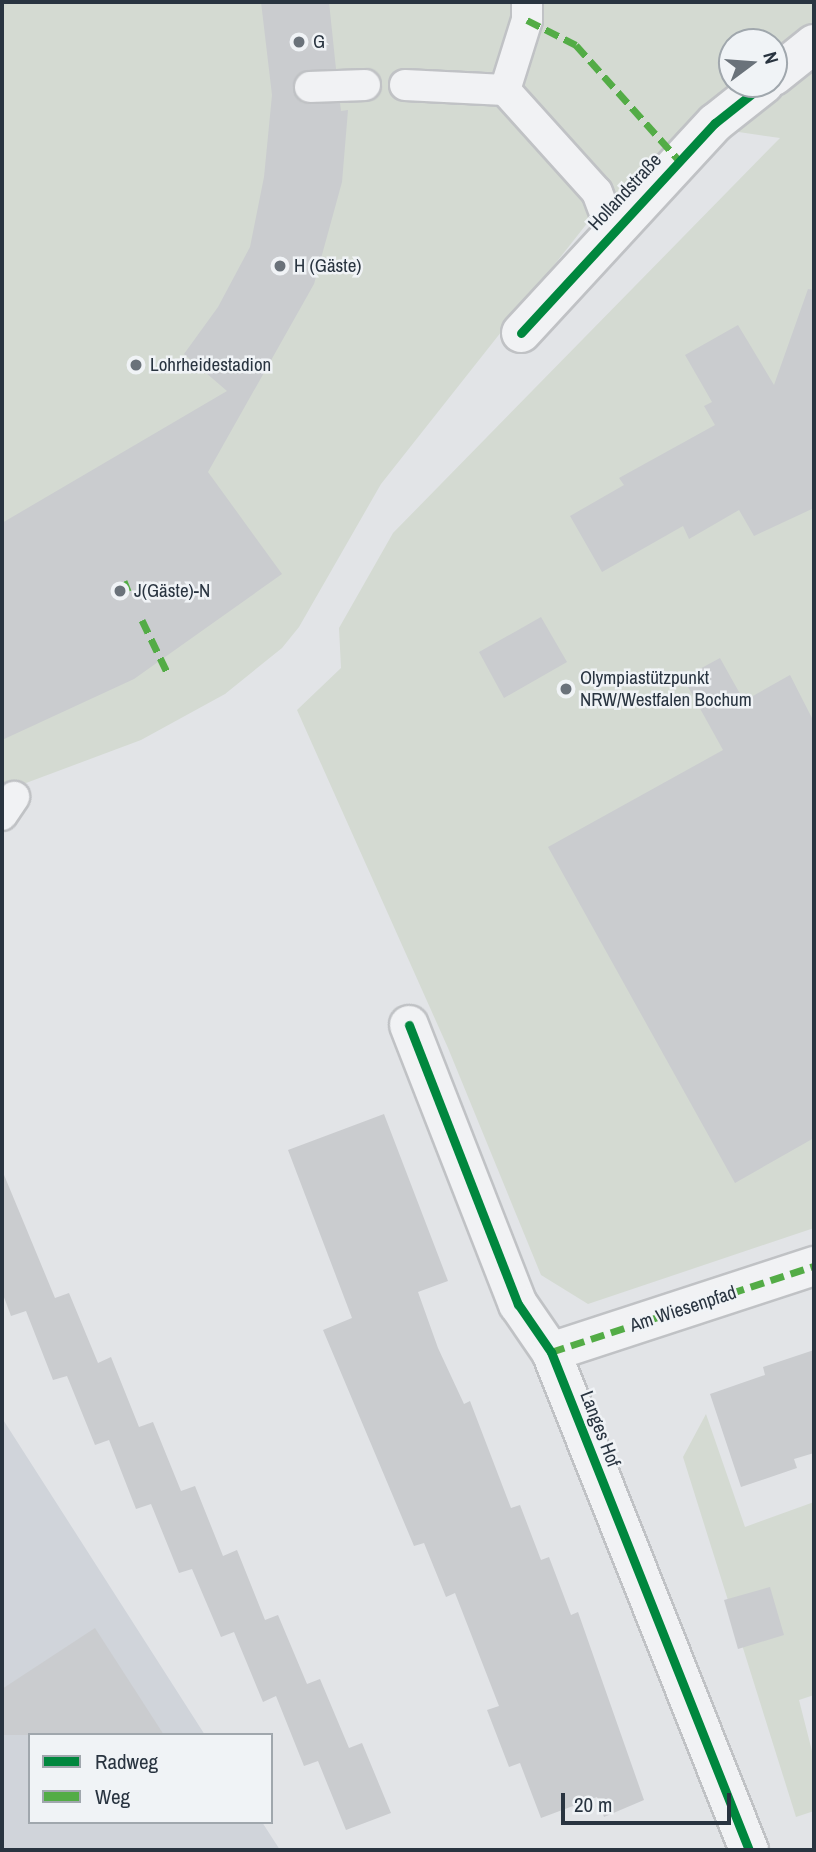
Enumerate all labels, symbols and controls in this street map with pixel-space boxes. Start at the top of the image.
north arrow [718,28,788,98]
place label: G [313,31,325,53]
marker: G [291,34,307,50]
text: N [757,49,785,67]
street label: Hollandstraße [584,149,666,235]
place label: H (Gäste) [294,255,362,277]
marker: H (Gäste) [272,258,288,274]
place label: Lohrheidestadion [150,354,271,376]
marker: Lohrheidestadion [128,357,144,373]
place label: J(Gäste)-N [134,580,210,602]
marker: J(Gäste)-N [112,583,128,599]
place label: Olympiastützpunkt NRW/Westfalen Bochum [580,667,752,711]
marker: Olympiastützpunkt NRW/Westfalen Bochum [558,681,574,697]
street label: Am Wiesenpfad [627,1281,739,1337]
street label: Langes Hof [575,1388,625,1470]
legend [28,1733,273,1824]
text: Radweg [95,1747,158,1776]
scale bar [564,1778,734,1822]
text: Weg [95,1782,130,1811]
text: 20 m [574,1790,612,1819]

